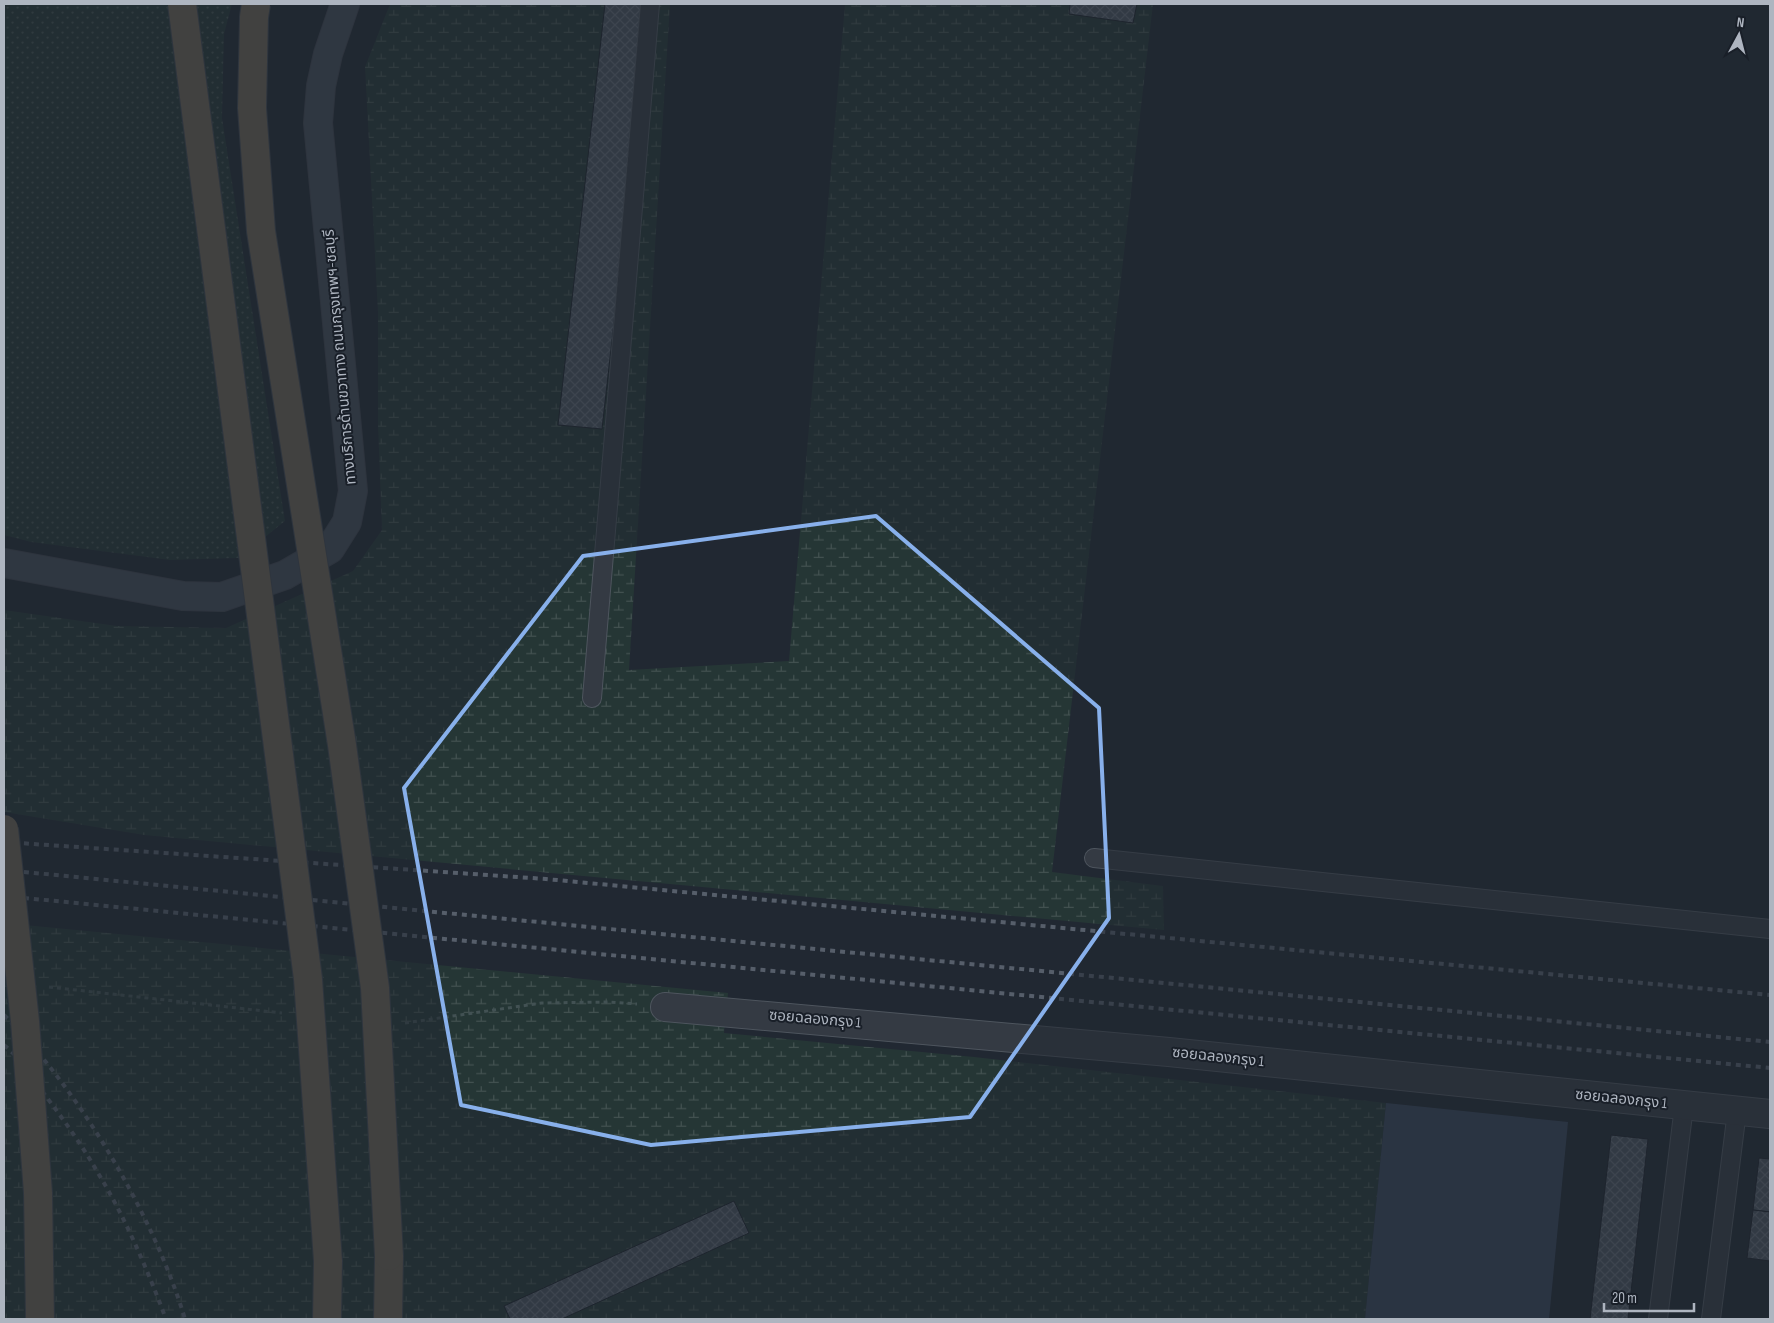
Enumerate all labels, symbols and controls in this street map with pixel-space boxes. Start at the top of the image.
north arrow [1714,10,1764,60]
text: N [1736,14,1745,31]
street label: ทางบริการด้านขวาทาง ถนนกรุงเทพฯ-ชลบุรี [319,229,361,485]
street label: ซอยฉลองกรุง 1 [768,1006,862,1033]
street label: ซอยฉลองกรุง 1 [1171,1043,1266,1071]
street label: ซอยฉลองกรุง 1 [1574,1085,1669,1113]
scale bar [1604,1280,1694,1312]
text: 20 m [1612,1289,1637,1308]

